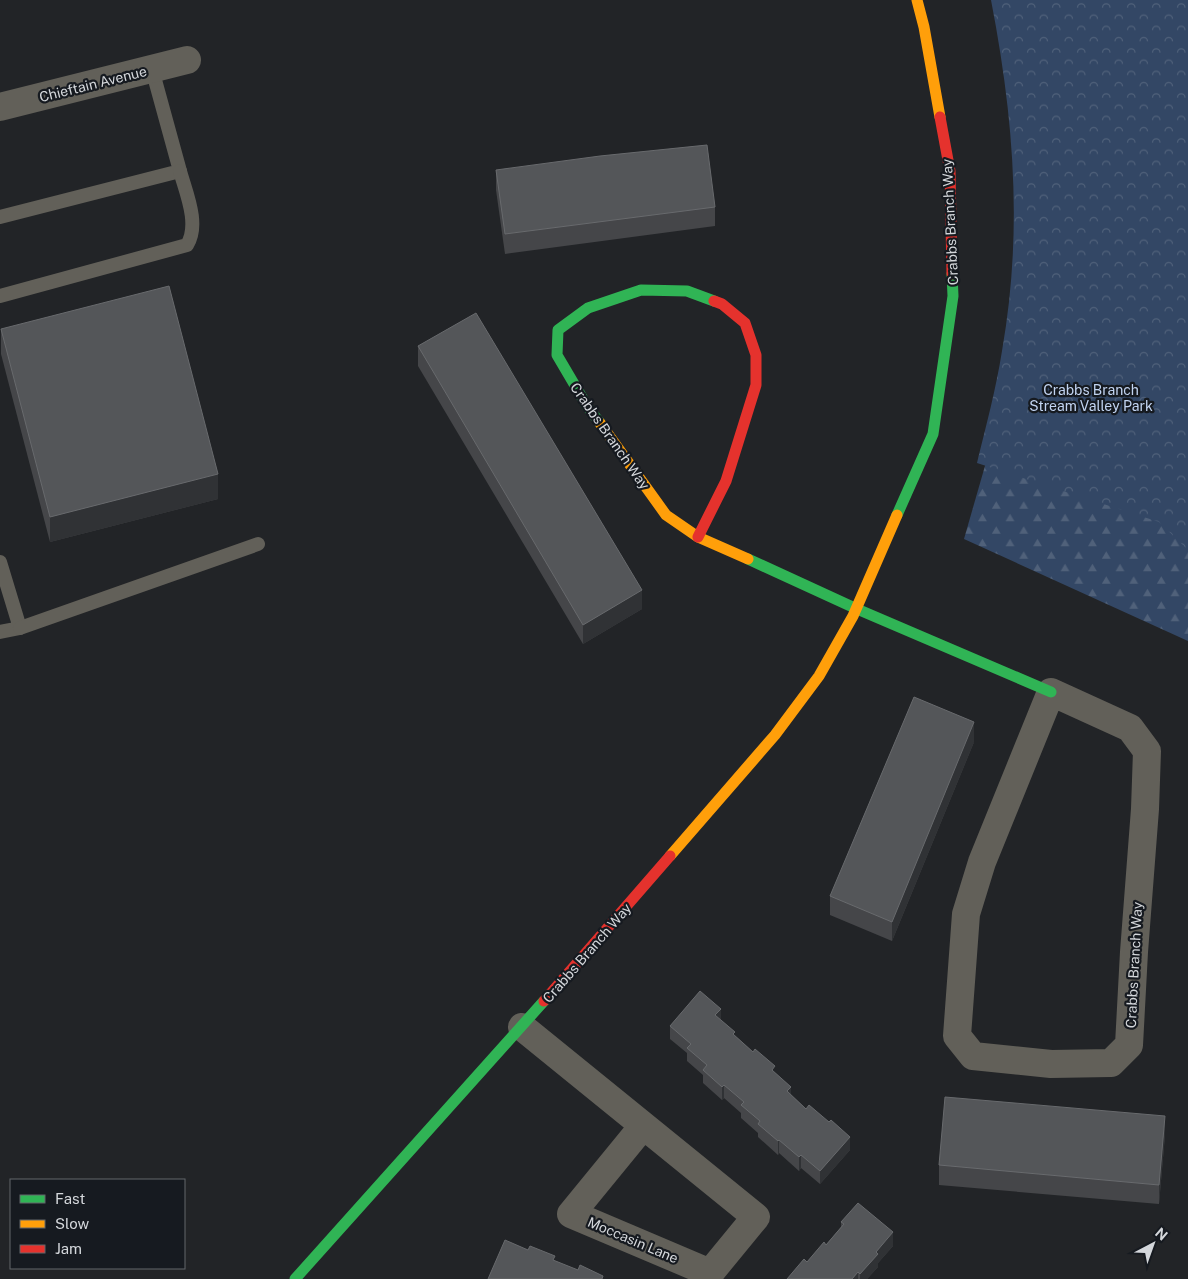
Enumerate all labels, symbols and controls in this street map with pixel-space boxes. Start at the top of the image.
street label: Chieftain Avenue [38,63,148,105]
street label: Crabbs Branch Way [939,158,961,286]
street label: Crabbs Branch Way [567,380,653,493]
park label: Crabbs Branch Stream Valley Park [1029,382,1153,414]
street label: Crabbs Branch Way [539,900,635,1006]
street label: Crabbs Branch Way [1123,901,1145,1029]
legend [10,1179,185,1269]
text: Fast [55,1190,85,1207]
street label: Moccasin Lane [585,1214,681,1266]
text: Slow [55,1215,90,1232]
north arrow [1128,1219,1178,1269]
text: N [1152,1225,1171,1244]
text: Jam [55,1240,82,1257]

